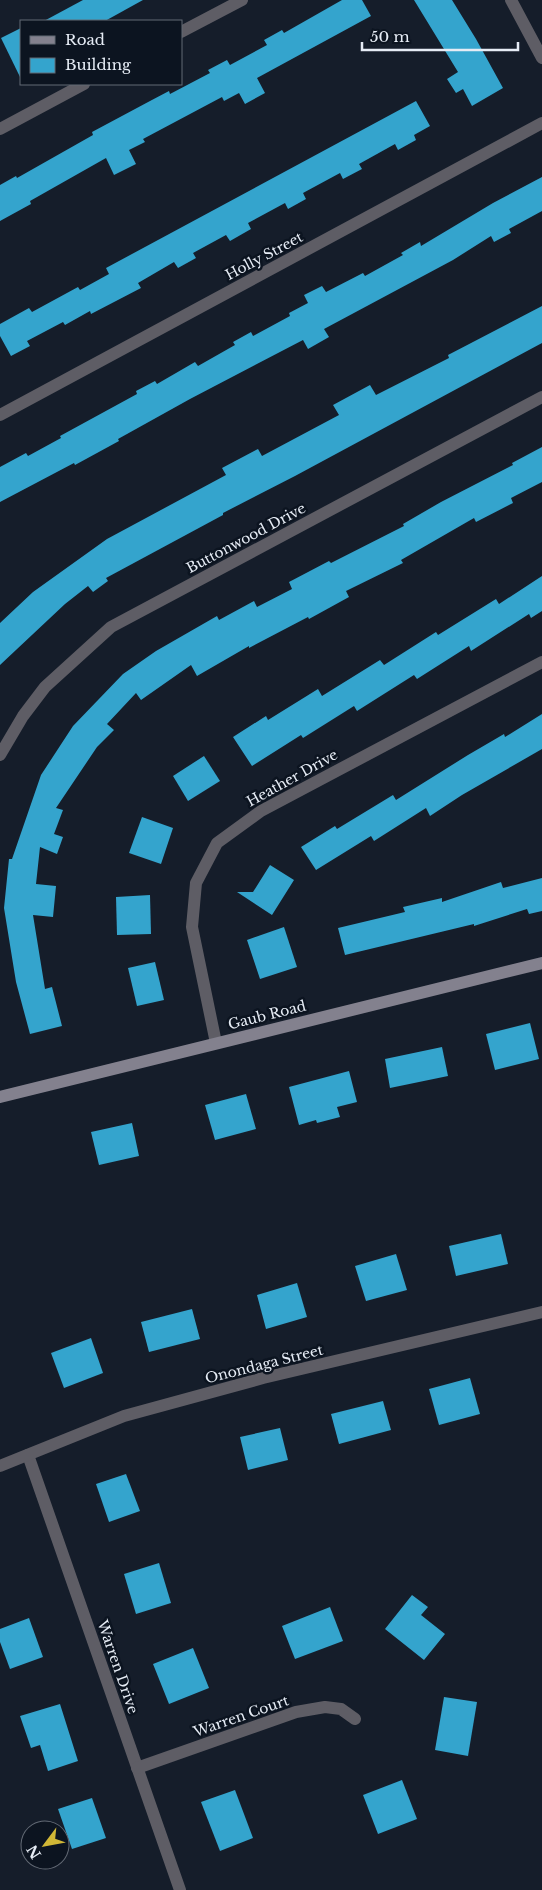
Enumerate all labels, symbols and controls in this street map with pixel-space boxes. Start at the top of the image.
legend [20,20,182,85]
scale bar [362,20,518,52]
text: 50 m [370,27,410,46]
text: Road [65,30,105,49]
text: Building [65,55,132,74]
street label: Holly Street [222,228,307,284]
street label: Buttonwood Drive [183,499,309,577]
street label: Heather Drive [243,745,341,811]
street label: Gaub Road [226,996,308,1033]
street label: Onondaga Street [203,1340,326,1387]
street label: Warren Drive [93,1617,142,1716]
street label: Warren Court [190,1691,292,1741]
north arrow [20,1820,70,1870]
text: N [23,1842,45,1862]

